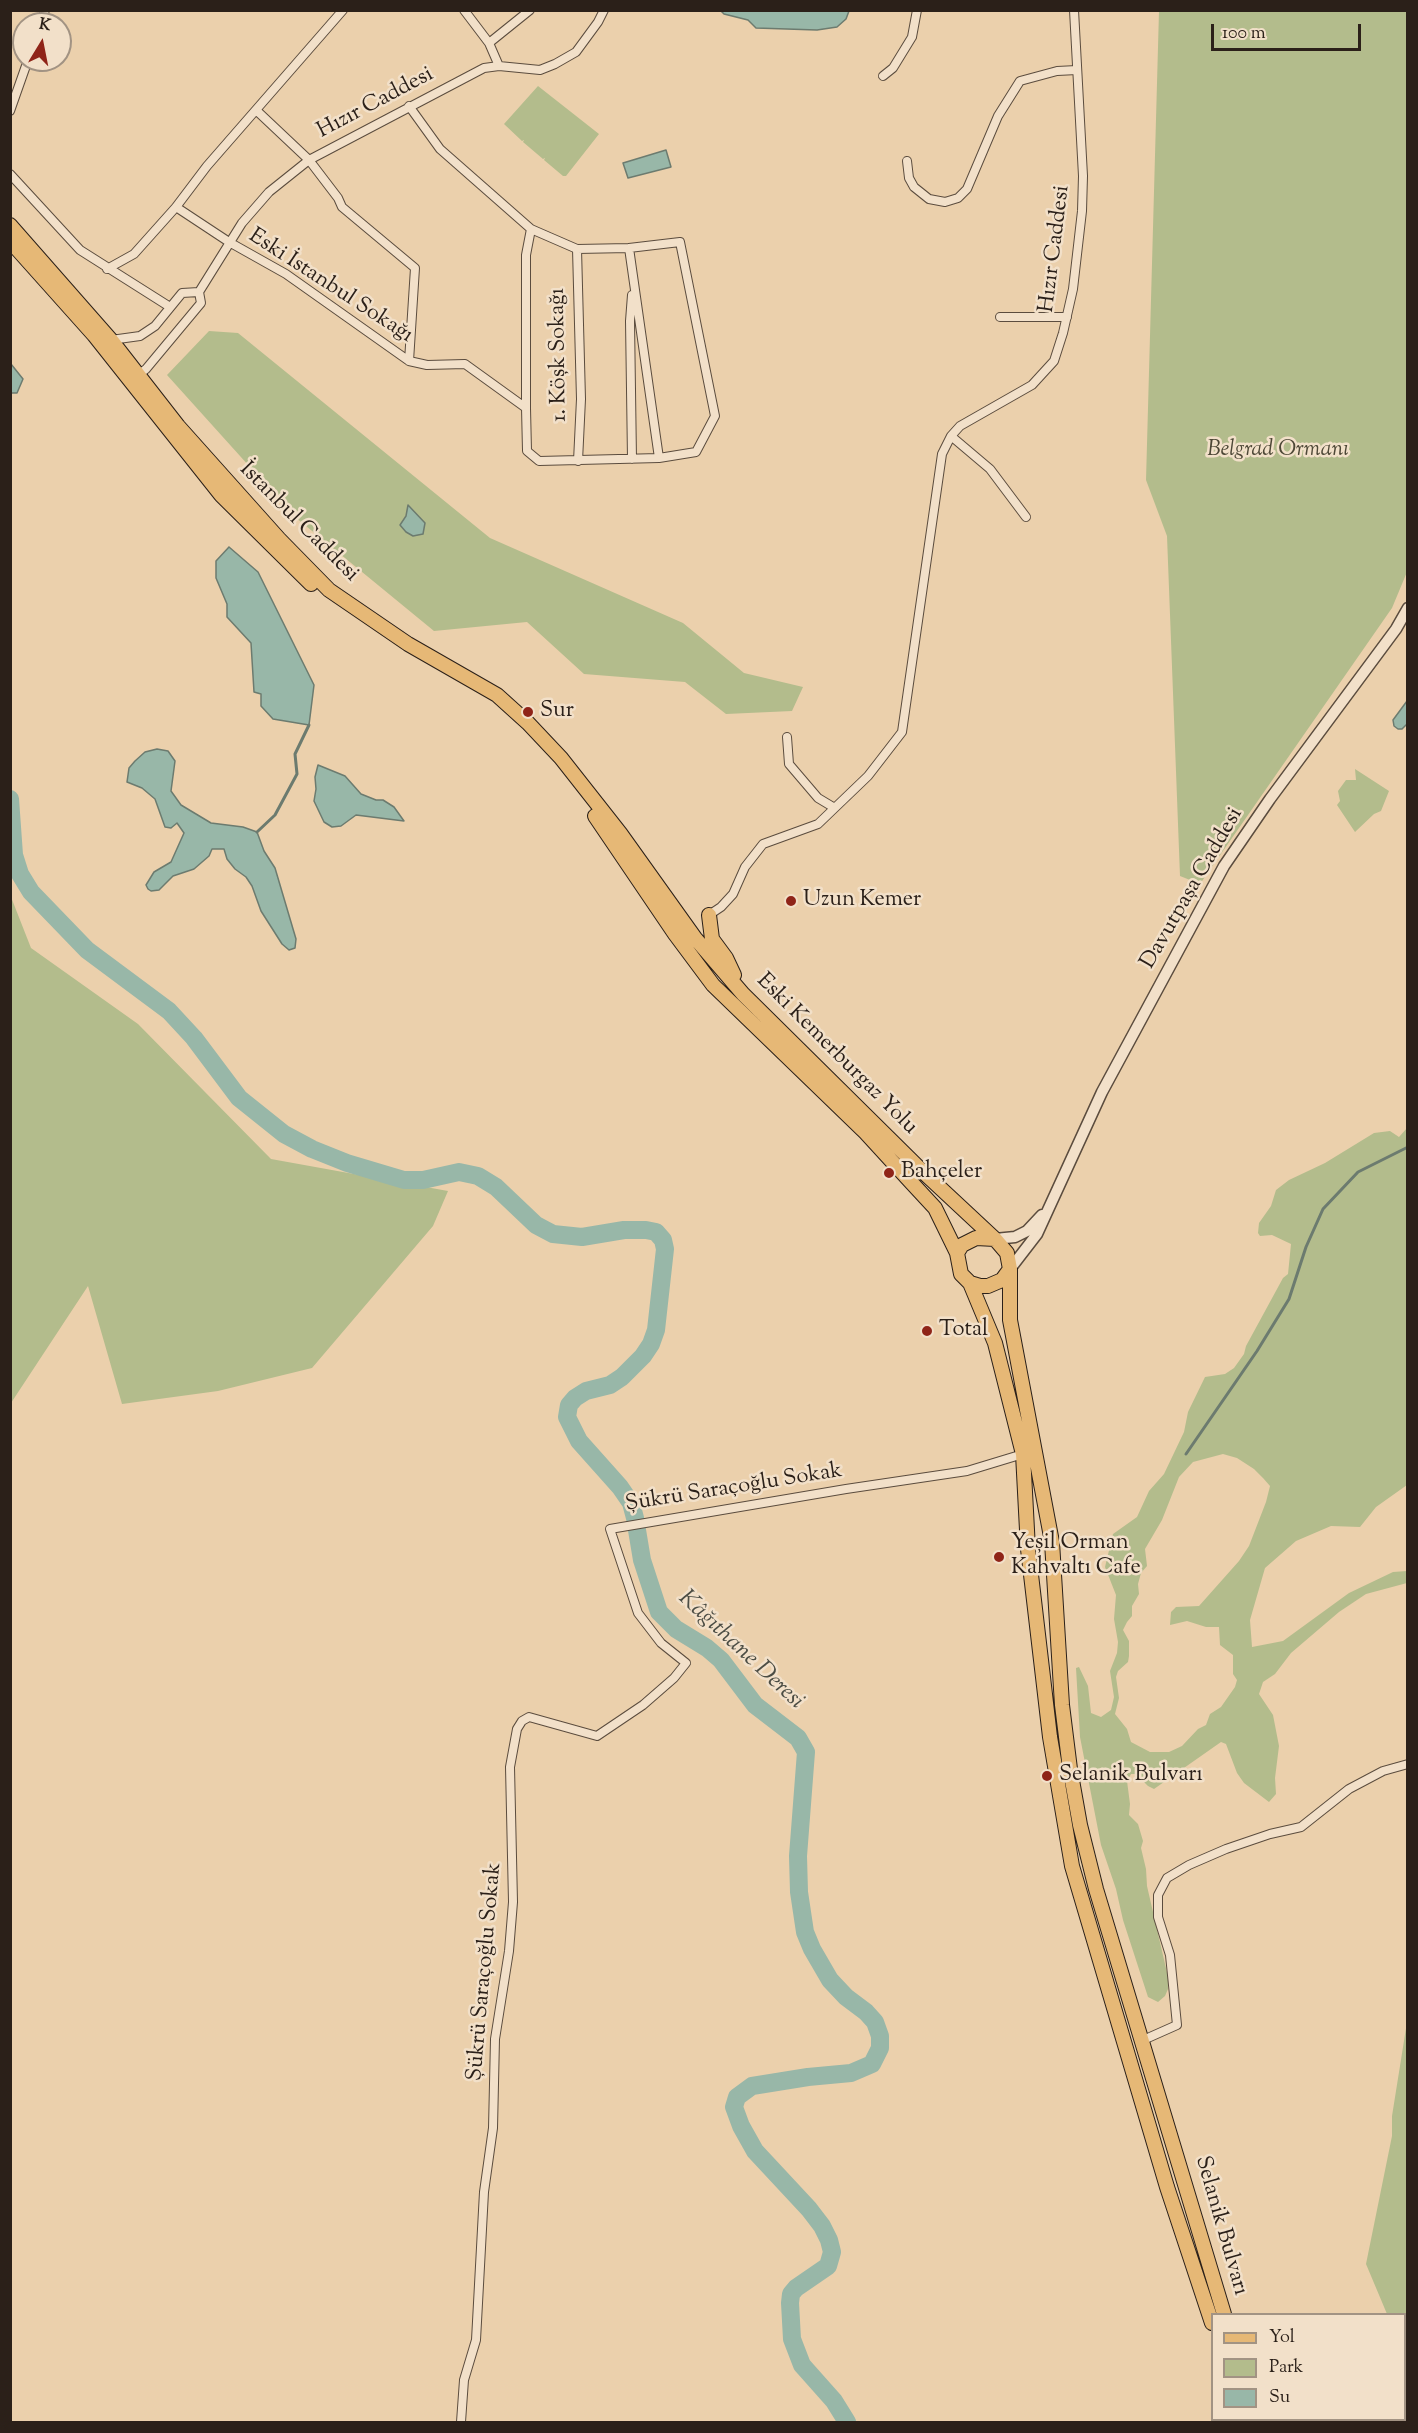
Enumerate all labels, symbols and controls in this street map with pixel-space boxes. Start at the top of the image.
north arrow [12,12,72,72]
scale bar [1214,12,1364,50]
text: K [37,13,53,38]
text: 100 m [1222,21,1266,47]
street label: Hızır Caddesi [313,62,439,146]
street label: Hızır Caddesi [1035,184,1077,314]
street label: Eski İstanbul Sokağı [243,224,417,350]
street label: 1. Köşk Sokağı [546,288,574,422]
park label: Belgrad Ormanı [1207,438,1349,464]
street label: İstanbul Caddesi [233,458,363,588]
place label: Sur [540,699,574,725]
marker: Sur [521,705,535,719]
street label: Davutpaşa Caddesi [1136,804,1250,974]
place label: Uzun Kemer [803,888,921,914]
marker: Uzun Kemer [784,894,798,908]
street label: Eski Kemerburgaz Yolu [750,969,922,1141]
place label: Bahçeler [901,1160,982,1186]
marker: Bahçeler [882,1166,896,1180]
place label: Total [939,1318,988,1344]
marker: Total [920,1324,934,1338]
street label: Şükrü Saraçoğlu Sokak [624,1459,844,1519]
place label: Yeşil Orman Kahvaltı Cafe [1011,1531,1141,1582]
marker: Yeşil Orman Kahvaltı Cafe [992,1550,1006,1564]
water label: Kâğıthane Deresi [671,1585,809,1717]
place label: Selanik Bulvarı [1059,1763,1203,1789]
marker: Selanik Bulvarı [1040,1769,1054,1783]
street label: Şükrü Saraçoğlu Sokak [463,1862,509,2082]
street label: Selanik Bulvarı [1188,2153,1252,2299]
legend [1211,2313,1406,2421]
text: Yol [1269,2325,1295,2351]
text: Park [1269,2355,1303,2381]
text: Su [1269,2385,1290,2411]

